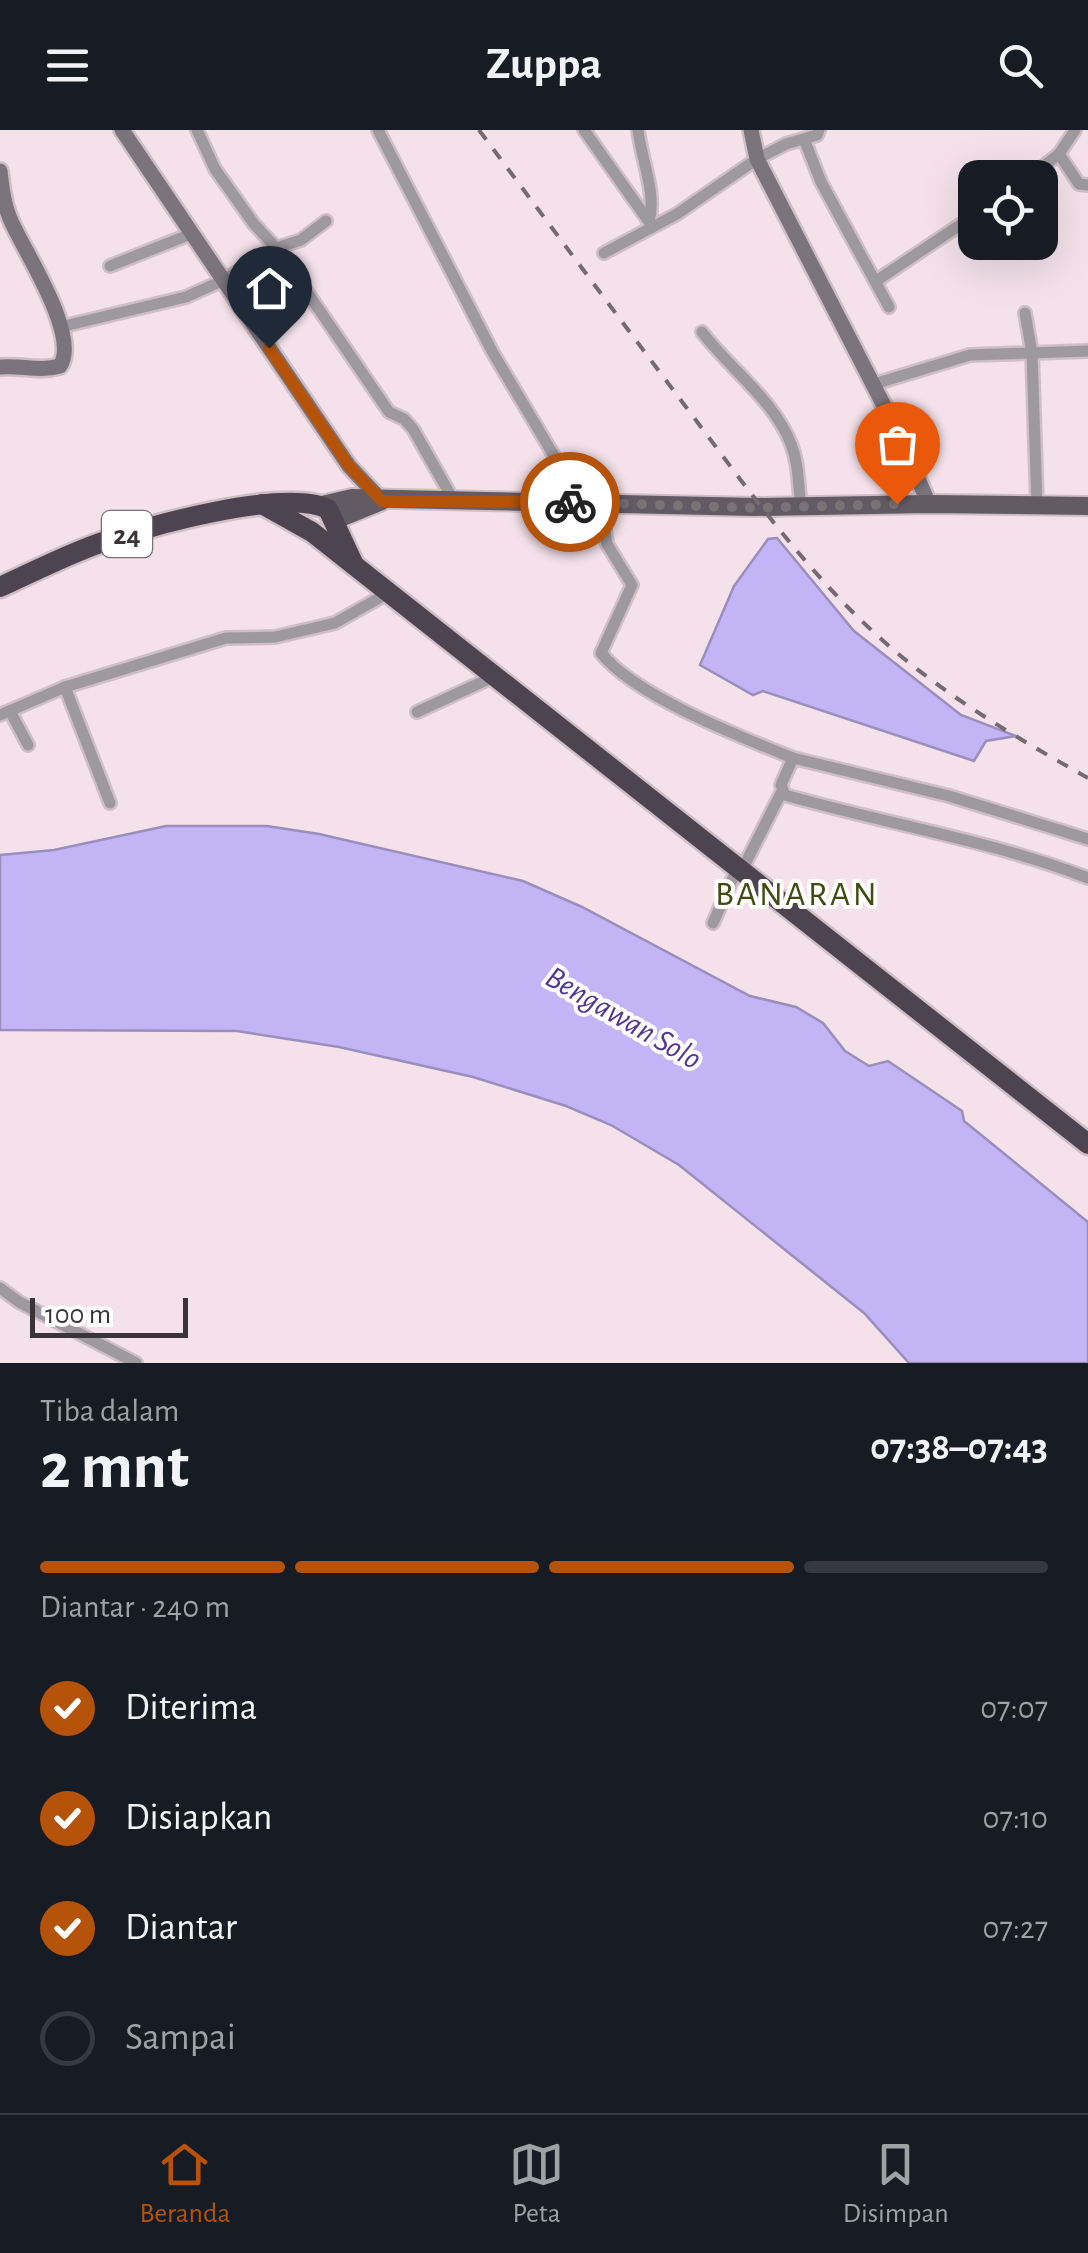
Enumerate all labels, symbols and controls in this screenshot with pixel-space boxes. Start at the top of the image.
icon: menu [40,38,95,93]
icon: search [993,38,1048,93]
text: Zuppa [486,42,602,87]
map controls [958,160,1058,260]
button: locate [958,160,1058,260]
pin [227,246,312,349]
icon: home [242,261,297,316]
pin [855,402,940,505]
icon: bag [870,417,925,472]
courier [520,452,620,552]
icon: bike [543,475,598,530]
road number: 24 [102,511,152,557]
district label: BANARAN [715,877,879,912]
water label: Bengawan Solo [540,961,707,1075]
scale bar [30,1293,188,1338]
text: 100 m [45,1301,111,1329]
text: Tiba dalam [40,1395,179,1427]
text: 07:38–07:43 [870,1429,1048,1467]
text: 2 mnt [40,1435,189,1500]
text: Diantar · 240 m [40,1591,230,1623]
icon: check [40,1681,95,1736]
text: Diterima [125,1689,257,1727]
text: 07:07 [980,1692,1048,1724]
icon: check [40,1791,95,1846]
text: Disiapkan [125,1799,272,1837]
text: 07:10 [983,1802,1048,1834]
icon: check [40,1901,95,1956]
text: Diantar [125,1909,237,1947]
text: 07:27 [983,1912,1048,1944]
text: Sampai [125,2019,236,2057]
tab: Beranda [139,2137,230,2231]
tab: Peta [509,2137,564,2231]
tab: Disimpan [843,2137,949,2231]

